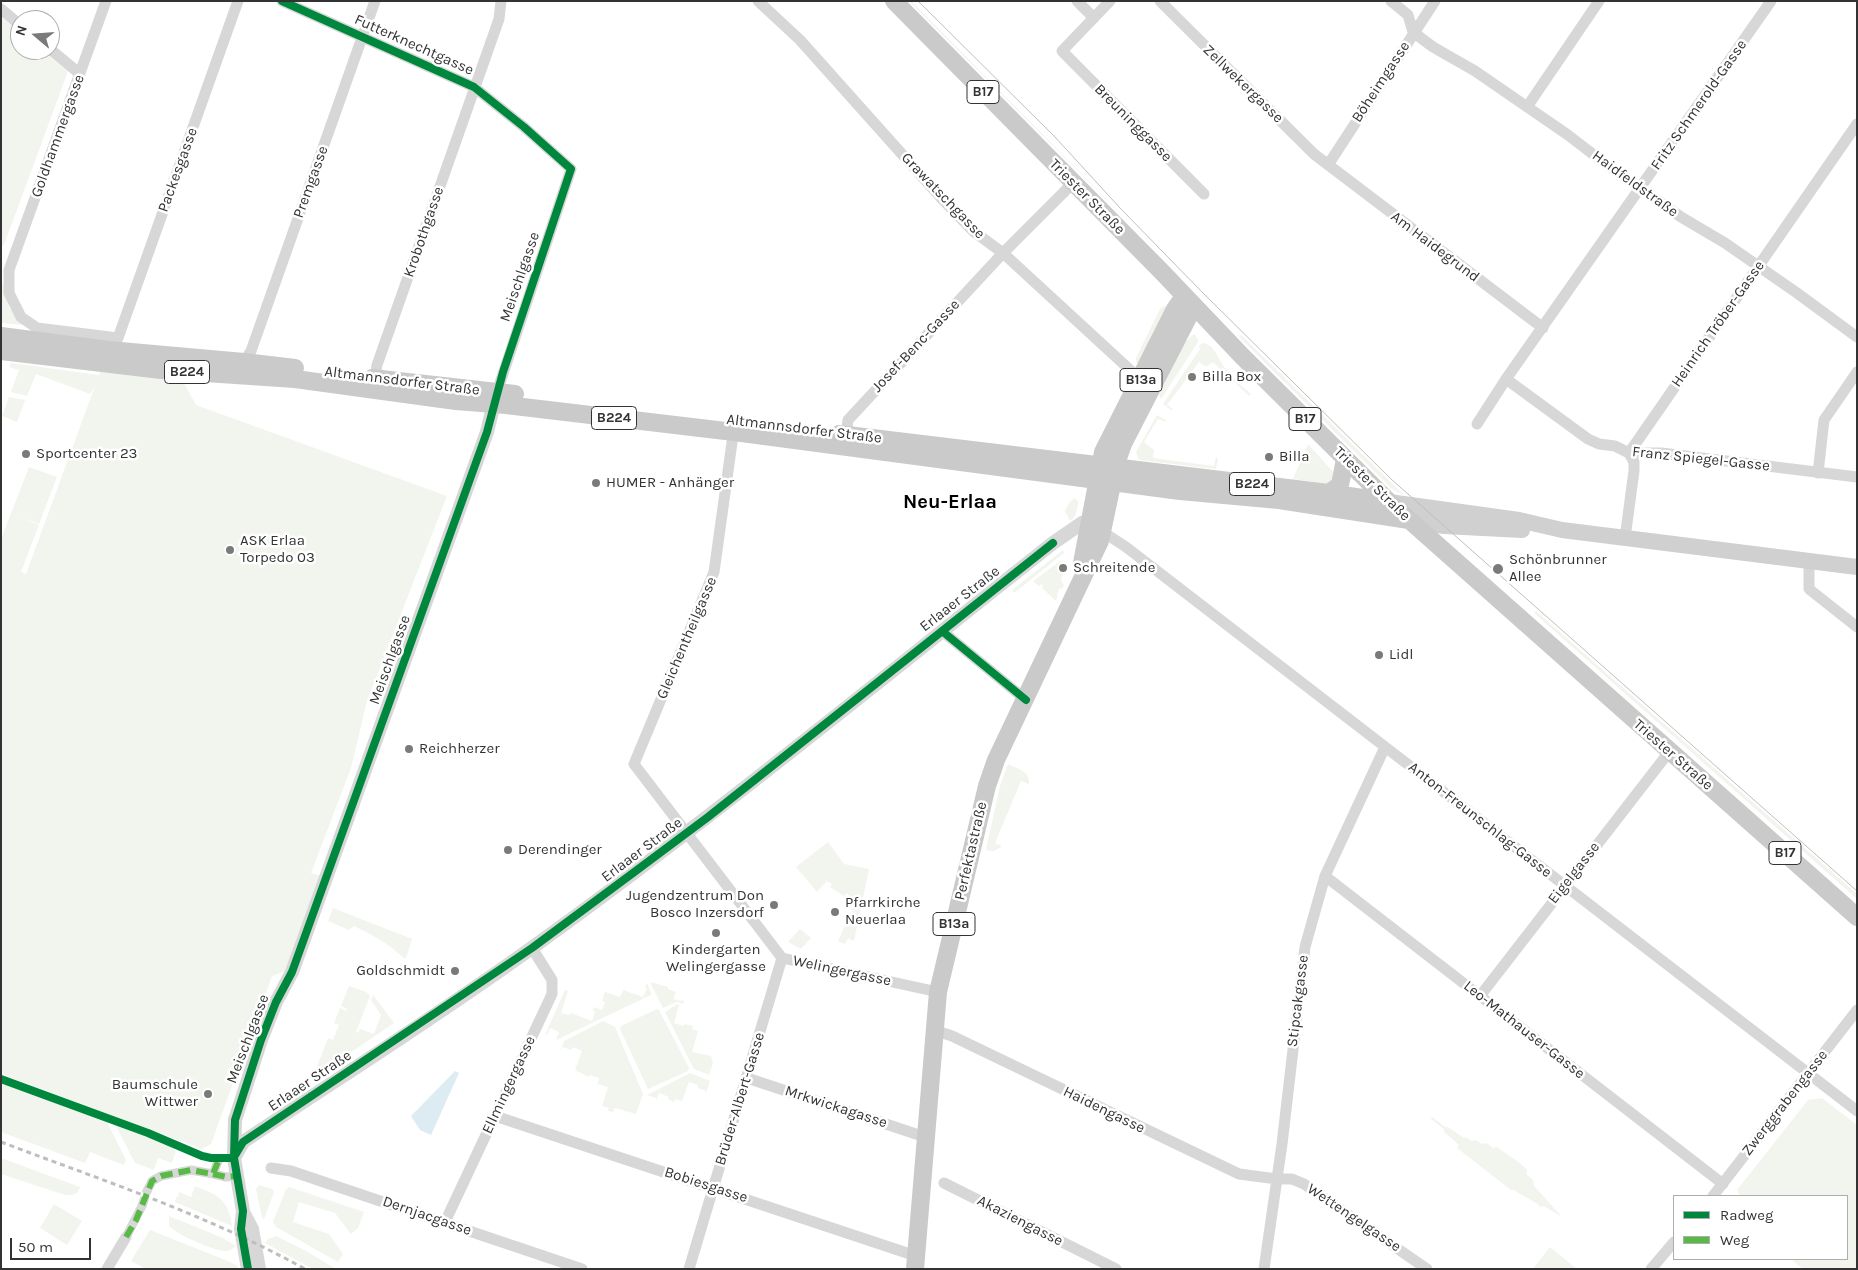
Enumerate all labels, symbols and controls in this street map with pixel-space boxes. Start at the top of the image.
north arrow [10,10,60,60]
street label: Futterknechtgasse [351,11,477,79]
text: N [12,23,31,38]
street label: Fritz Schmerold-Gasse [1647,36,1751,174]
street label: Böheimgasse [1348,38,1414,126]
street label: Zellwekergasse [1199,41,1287,127]
street label: Goldhammergasse [27,72,89,200]
road number: B17 [967,80,999,104]
street label: Breuninggasse [1090,80,1176,166]
street label: Packesgasse [154,125,202,215]
street label: Premgasse [290,143,332,221]
street label: Haidfeldstraße [1589,147,1681,221]
street label: Grawatschgasse [897,149,989,243]
street label: Triester Straße [1045,155,1129,239]
street label: Krobothgasse [400,184,448,280]
street label: Am Haidegrund [1387,208,1483,286]
street label: Meischlgasse [496,230,544,324]
street label: Heinrich Tröber-Gasse [1668,257,1768,391]
street label: Josef-Benc-Gasse [868,296,964,396]
road number: B224 [164,361,210,384]
street label: Altmannsdorfer Straße [323,363,481,399]
road number: B13a [1120,368,1162,392]
place label: Billa Box [1202,368,1261,386]
marker: Billa Box [1186,371,1198,383]
road number: B224 [592,406,636,429]
road number: B17 [1289,408,1321,430]
street label: Altmannsdorfer Straße [725,411,883,447]
street label: Triester Straße [1330,443,1414,525]
street label: Franz Spiegel-Gasse [1631,443,1771,475]
place label: Sportcenter 23 [36,445,137,463]
marker: Sportcenter 23 [20,448,32,460]
place label: Billa [1279,448,1309,466]
marker: Billa [1263,451,1275,463]
road number: B224 [1230,472,1274,496]
place label: HUMER - Anhänger [606,474,734,492]
marker: HUMER - Anhänger [590,477,602,489]
district label: Neu-Erlaa [903,490,997,514]
place label: ASK Erlaa Torpedo 03 [240,532,315,567]
marker: ASK Erlaa Torpedo 03 [224,544,236,556]
place label: Schönbrunner Allee [1509,551,1607,586]
place label: Schreitende [1073,559,1155,577]
street label: Erlaaer Straße [916,562,1004,636]
marker: Schreitende [1057,562,1069,574]
marker: Schönbrunner Allee [1491,562,1505,576]
street label: Gleichentheilgasse [653,574,721,702]
street label: Meischlgasse [365,613,415,707]
place label: Lidl [1389,646,1414,664]
marker: Lidl [1373,649,1385,661]
street label: Triester Straße [1630,716,1716,794]
place label: Reichherzer [419,740,500,758]
marker: Reichherzer [403,743,415,755]
street label: Anton-Freunschlag-Gasse [1405,758,1555,882]
street label: Perfektastraße [951,800,991,902]
street label: Erlaaer Straße [598,814,686,886]
street label: Eigelgasse [1544,839,1604,907]
place label: Derendinger [518,841,602,859]
road number: B17 [1769,841,1801,864]
marker: Derendinger [502,844,514,856]
place label: Jugendzentrum Don Bosco Inzersdorf [626,887,764,922]
place label: Pfarrkirche Neuerlaa [845,894,920,929]
marker: Jugendzentrum Don Bosco Inzersdorf [768,899,780,911]
marker: Pfarrkirche Neuerlaa [829,906,841,918]
road number: B13a [933,912,975,936]
marker: Kindergarten Welingergasse [710,927,722,939]
place label: Kindergarten Welingergasse [666,941,766,976]
street label: Welingergasse [791,952,893,990]
street label: Stipcakgasse [1283,954,1313,1048]
place label: Goldschmidt [356,962,445,980]
marker: Goldschmidt [449,965,461,977]
street label: Leo-Mathauser-Gasse [1460,977,1588,1083]
street label: Meischlgasse [223,992,273,1086]
street label: Brüder-Albert-Gasse [711,1030,769,1168]
street label: Ellmingergasse [478,1033,540,1137]
street label: Erlaaer Straße [265,1047,355,1115]
street label: Zwerggrabengasse [1738,1047,1832,1159]
place label: Baumschule Wittwer [112,1076,198,1111]
street label: Mrkwickagasse [783,1082,889,1132]
street label: Haidengasse [1060,1082,1148,1138]
marker: Baumschule Wittwer [202,1088,214,1100]
street label: Bobiesgasse [662,1163,750,1207]
street label: Wettengelgasse [1304,1180,1404,1256]
street label: Dernjacgasse [380,1192,474,1240]
street label: Akaziengasse [974,1192,1066,1250]
legend [1673,1195,1848,1260]
text: Radweg [1720,1206,1773,1224]
scale bar [12,1228,94,1260]
text: Weg [1720,1231,1749,1249]
text: 50 m [18,1238,53,1256]

